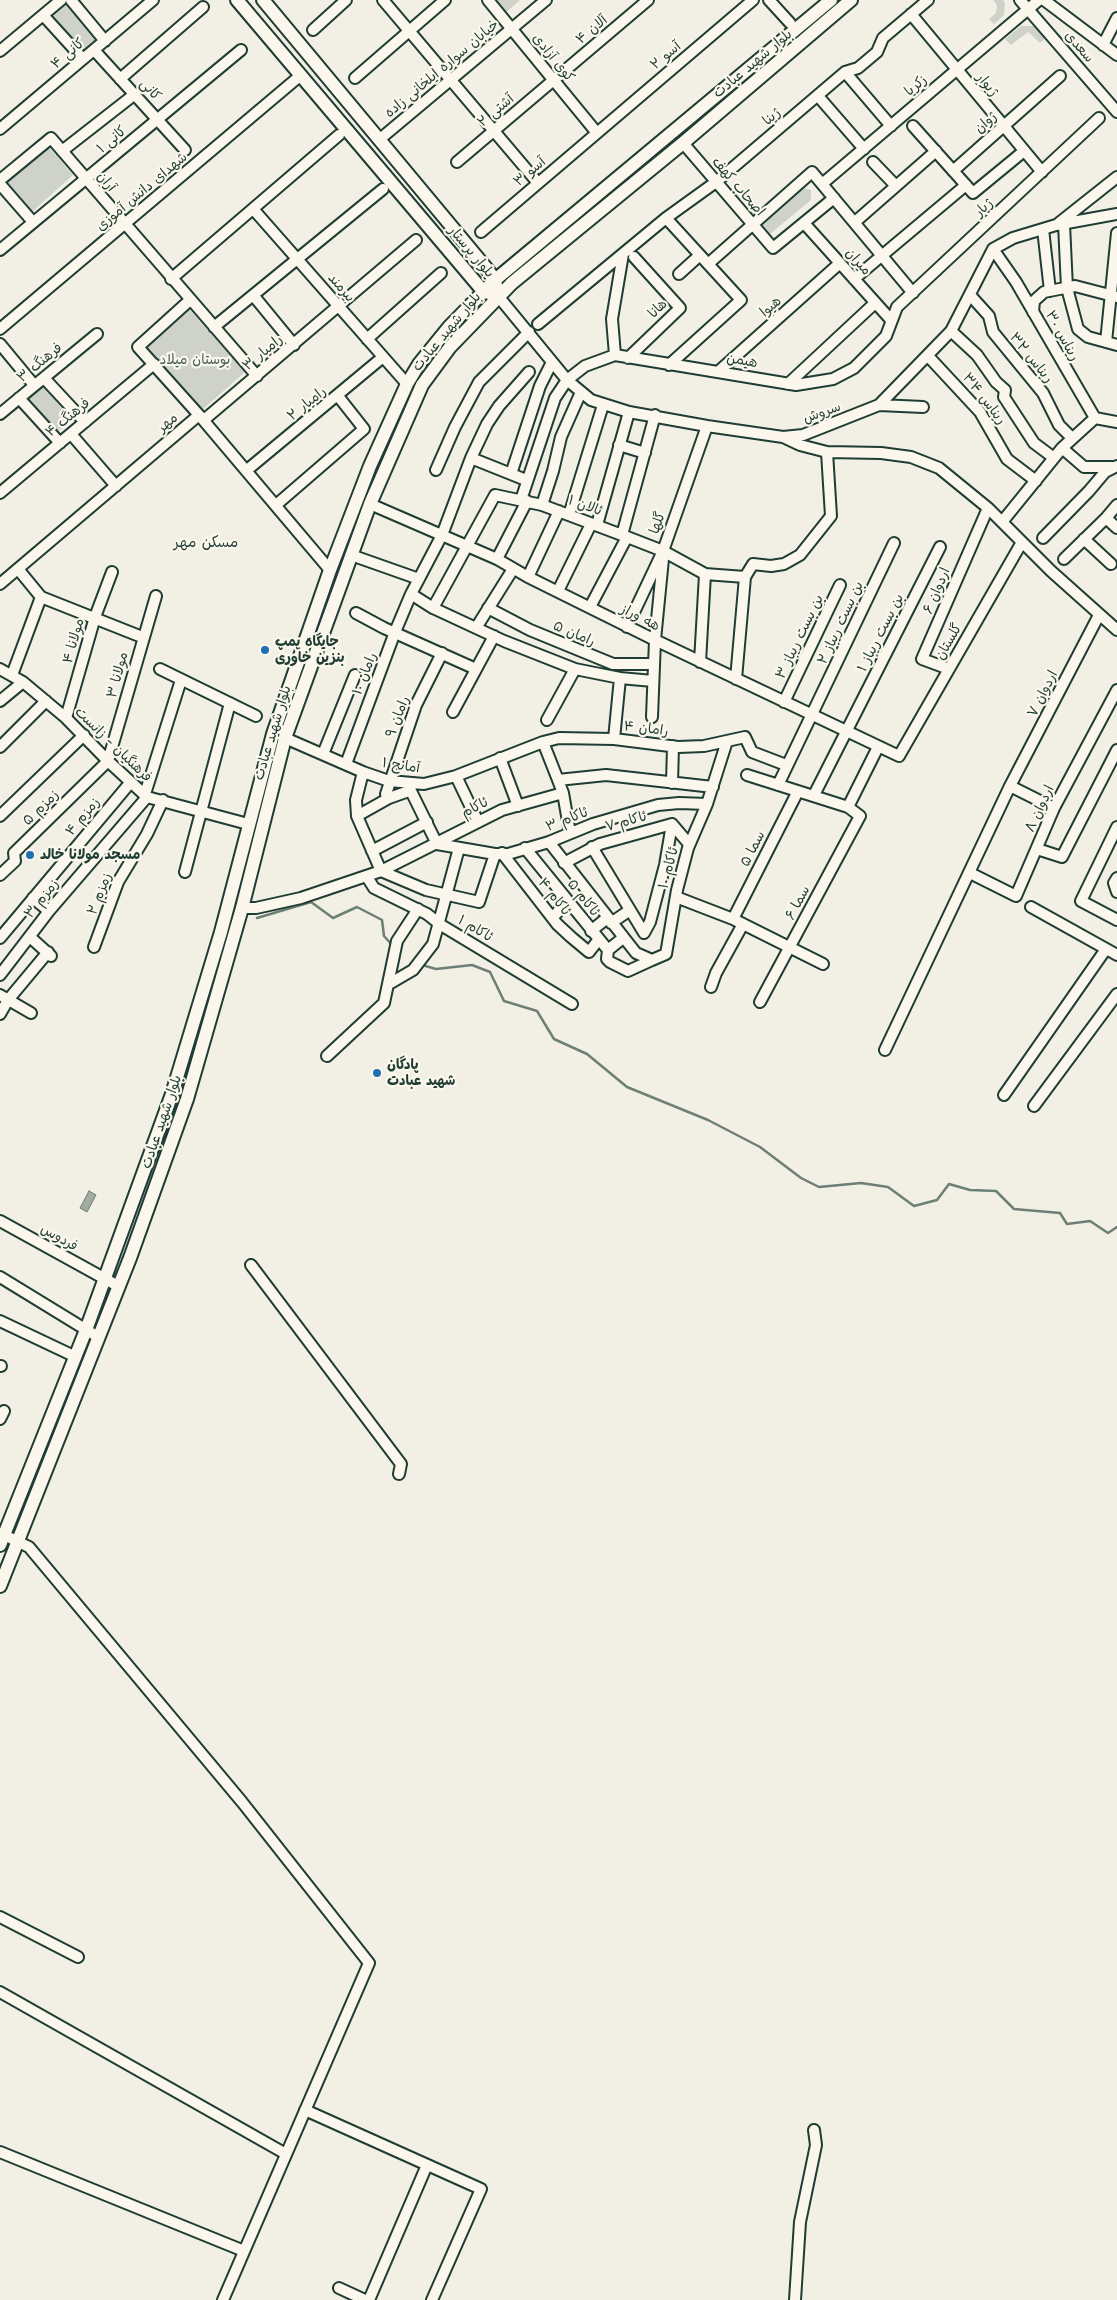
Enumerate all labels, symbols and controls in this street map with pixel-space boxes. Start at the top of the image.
street label: آلان ۴ [573,12,611,48]
street label: خیابان سواره ایلخانی زاده [381,16,503,122]
street label: بلوار شهید عبادت [710,26,796,102]
street label: سعدی [1061,28,1097,66]
street label: کوی آزادی [528,30,578,86]
street label: کانی ۴ [48,35,88,73]
street label: آسو ۲ [647,38,685,74]
street label: ژیوار [972,70,1002,100]
street label: زکریا [901,72,931,100]
street label: کانی [136,76,164,104]
street label: آشتی ۲ [474,91,518,131]
street label: ژینا [760,105,784,129]
street label: ژوان [971,109,1001,137]
street label: کانی ۱ [94,123,130,157]
street label: شهدای دانش آموزی [93,149,191,235]
street label: آسو ۳ [510,154,550,190]
street label: اصحاب کهف [708,154,768,220]
street label: آران [93,168,119,196]
street label: ژیار [971,195,997,221]
street label: بلوار پرستار [444,223,498,281]
street label: میران [842,245,874,279]
street label: بیرمند [324,270,358,306]
street label: بلوار شهید عبادت [409,289,485,375]
street label: هیوا [757,293,785,321]
street label: هانا [645,296,671,322]
street label: ریناس ۳۰ [1041,308,1083,364]
street label: ریناس ۳۲ [1006,329,1056,387]
street label: رامیار ۳ [240,331,286,375]
street label: فرهنگ ۳ [14,340,66,386]
street label: هیمن [725,350,759,372]
park label: بوستان میلاد [160,352,230,368]
street label: ریناس ۳۴ [959,370,1009,428]
street label: رامیار ۲ [284,383,330,425]
street label: فرهنگ ۴ [42,395,94,441]
street label: سروش [801,398,843,428]
street label: مهر [154,410,182,436]
street label: ئالان ۱ [566,492,604,520]
street label: گلها [646,510,670,536]
district label: مسکن مهر [174,534,238,552]
street label: اردوان ۶ [920,565,954,617]
street label: بن بست ریباز ۲ [814,579,868,667]
street label: بن بست ریباز ۱ [854,591,908,675]
street label: بن بست ریباز ۳ [772,592,828,682]
street label: هه وراز [617,601,663,635]
street label: مولانا ۴ [60,617,88,665]
street label: رامان ۵ [550,618,598,650]
street label: گلستان [932,621,966,663]
place label: جایگاه پمپ بنزین خاوری [275,634,345,666]
marker: جایگاه پمپ بنزین خاوری [259,644,271,656]
street label: مولانا ۳ [104,650,132,700]
street label: رامان ۱۰ [349,650,381,698]
street label: اردوان ۷ [1024,668,1062,720]
street label: بلوار شهید عبادت [251,684,295,782]
street label: رامان ۹ [382,694,414,740]
street label: فرهنگیان - زانست [71,704,155,786]
street label: رامان ۴ [623,718,669,740]
street label: آمانج ۱ [381,755,421,777]
street label: اردوان ۸ [1022,783,1058,835]
street label: زمزم ۵ [19,787,63,829]
street label: زمزم ۴ [62,794,104,840]
street label: ئاکام [459,794,491,822]
street label: ئاکام ۳ [543,804,591,836]
street label: ئاکام ۷ [603,808,649,836]
street label: سما ۵ [737,828,769,870]
street label: ئاکام ۱۰ [655,845,683,891]
place label: مسجد مولانا خالد [40,847,140,863]
marker: مسجد مولانا خالد [24,849,36,861]
street label: زمزم ۲ [84,871,116,917]
street label: ئاکام ۴ [534,875,574,919]
street label: زمزم ۳ [21,876,63,922]
street label: ئاکام ۵ [563,876,603,920]
street label: سما ۶ [782,883,814,923]
street label: ئاکام ۱ [454,912,496,946]
place label: پادگان شهید عبادت [387,1057,455,1090]
marker: پادگان شهید عبادت [371,1067,383,1079]
street label: بلوار شهید عبادت [138,1073,186,1171]
street label: فردوس [37,1221,81,1255]

